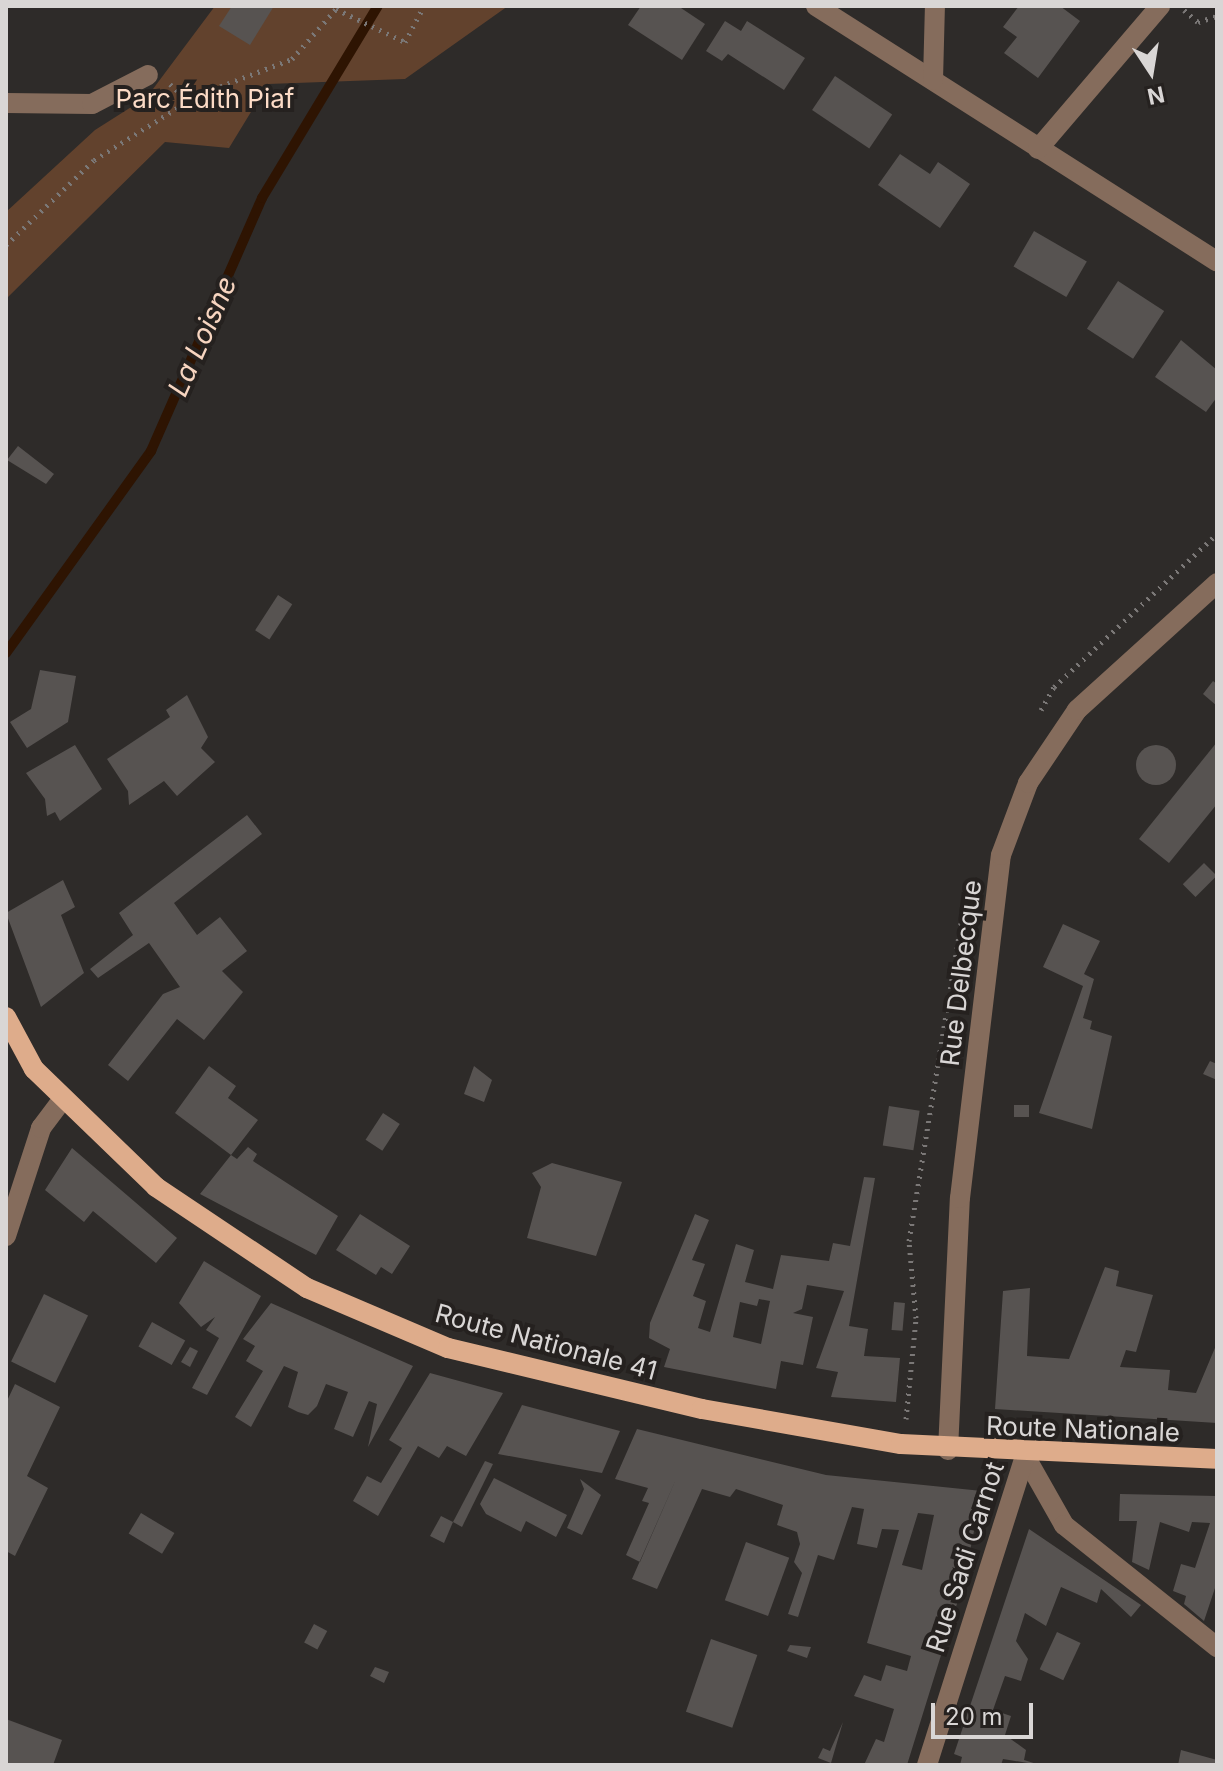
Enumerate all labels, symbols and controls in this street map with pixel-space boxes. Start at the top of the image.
north arrow [1111,32,1191,112]
text: N [1145,81,1167,110]
park label: Parc Édith Piaf [116,83,294,115]
water label: La Loisne [161,271,243,401]
street label: Rue Delbecque [934,878,988,1068]
street label: Route Nationale 41 [432,1297,660,1387]
street label: Route Nationale [985,1410,1181,1448]
street label: Rue Sadi Carnot [919,1458,1011,1656]
scale bar [935,1687,1037,1737]
text: 20 m [945,1702,1003,1731]

